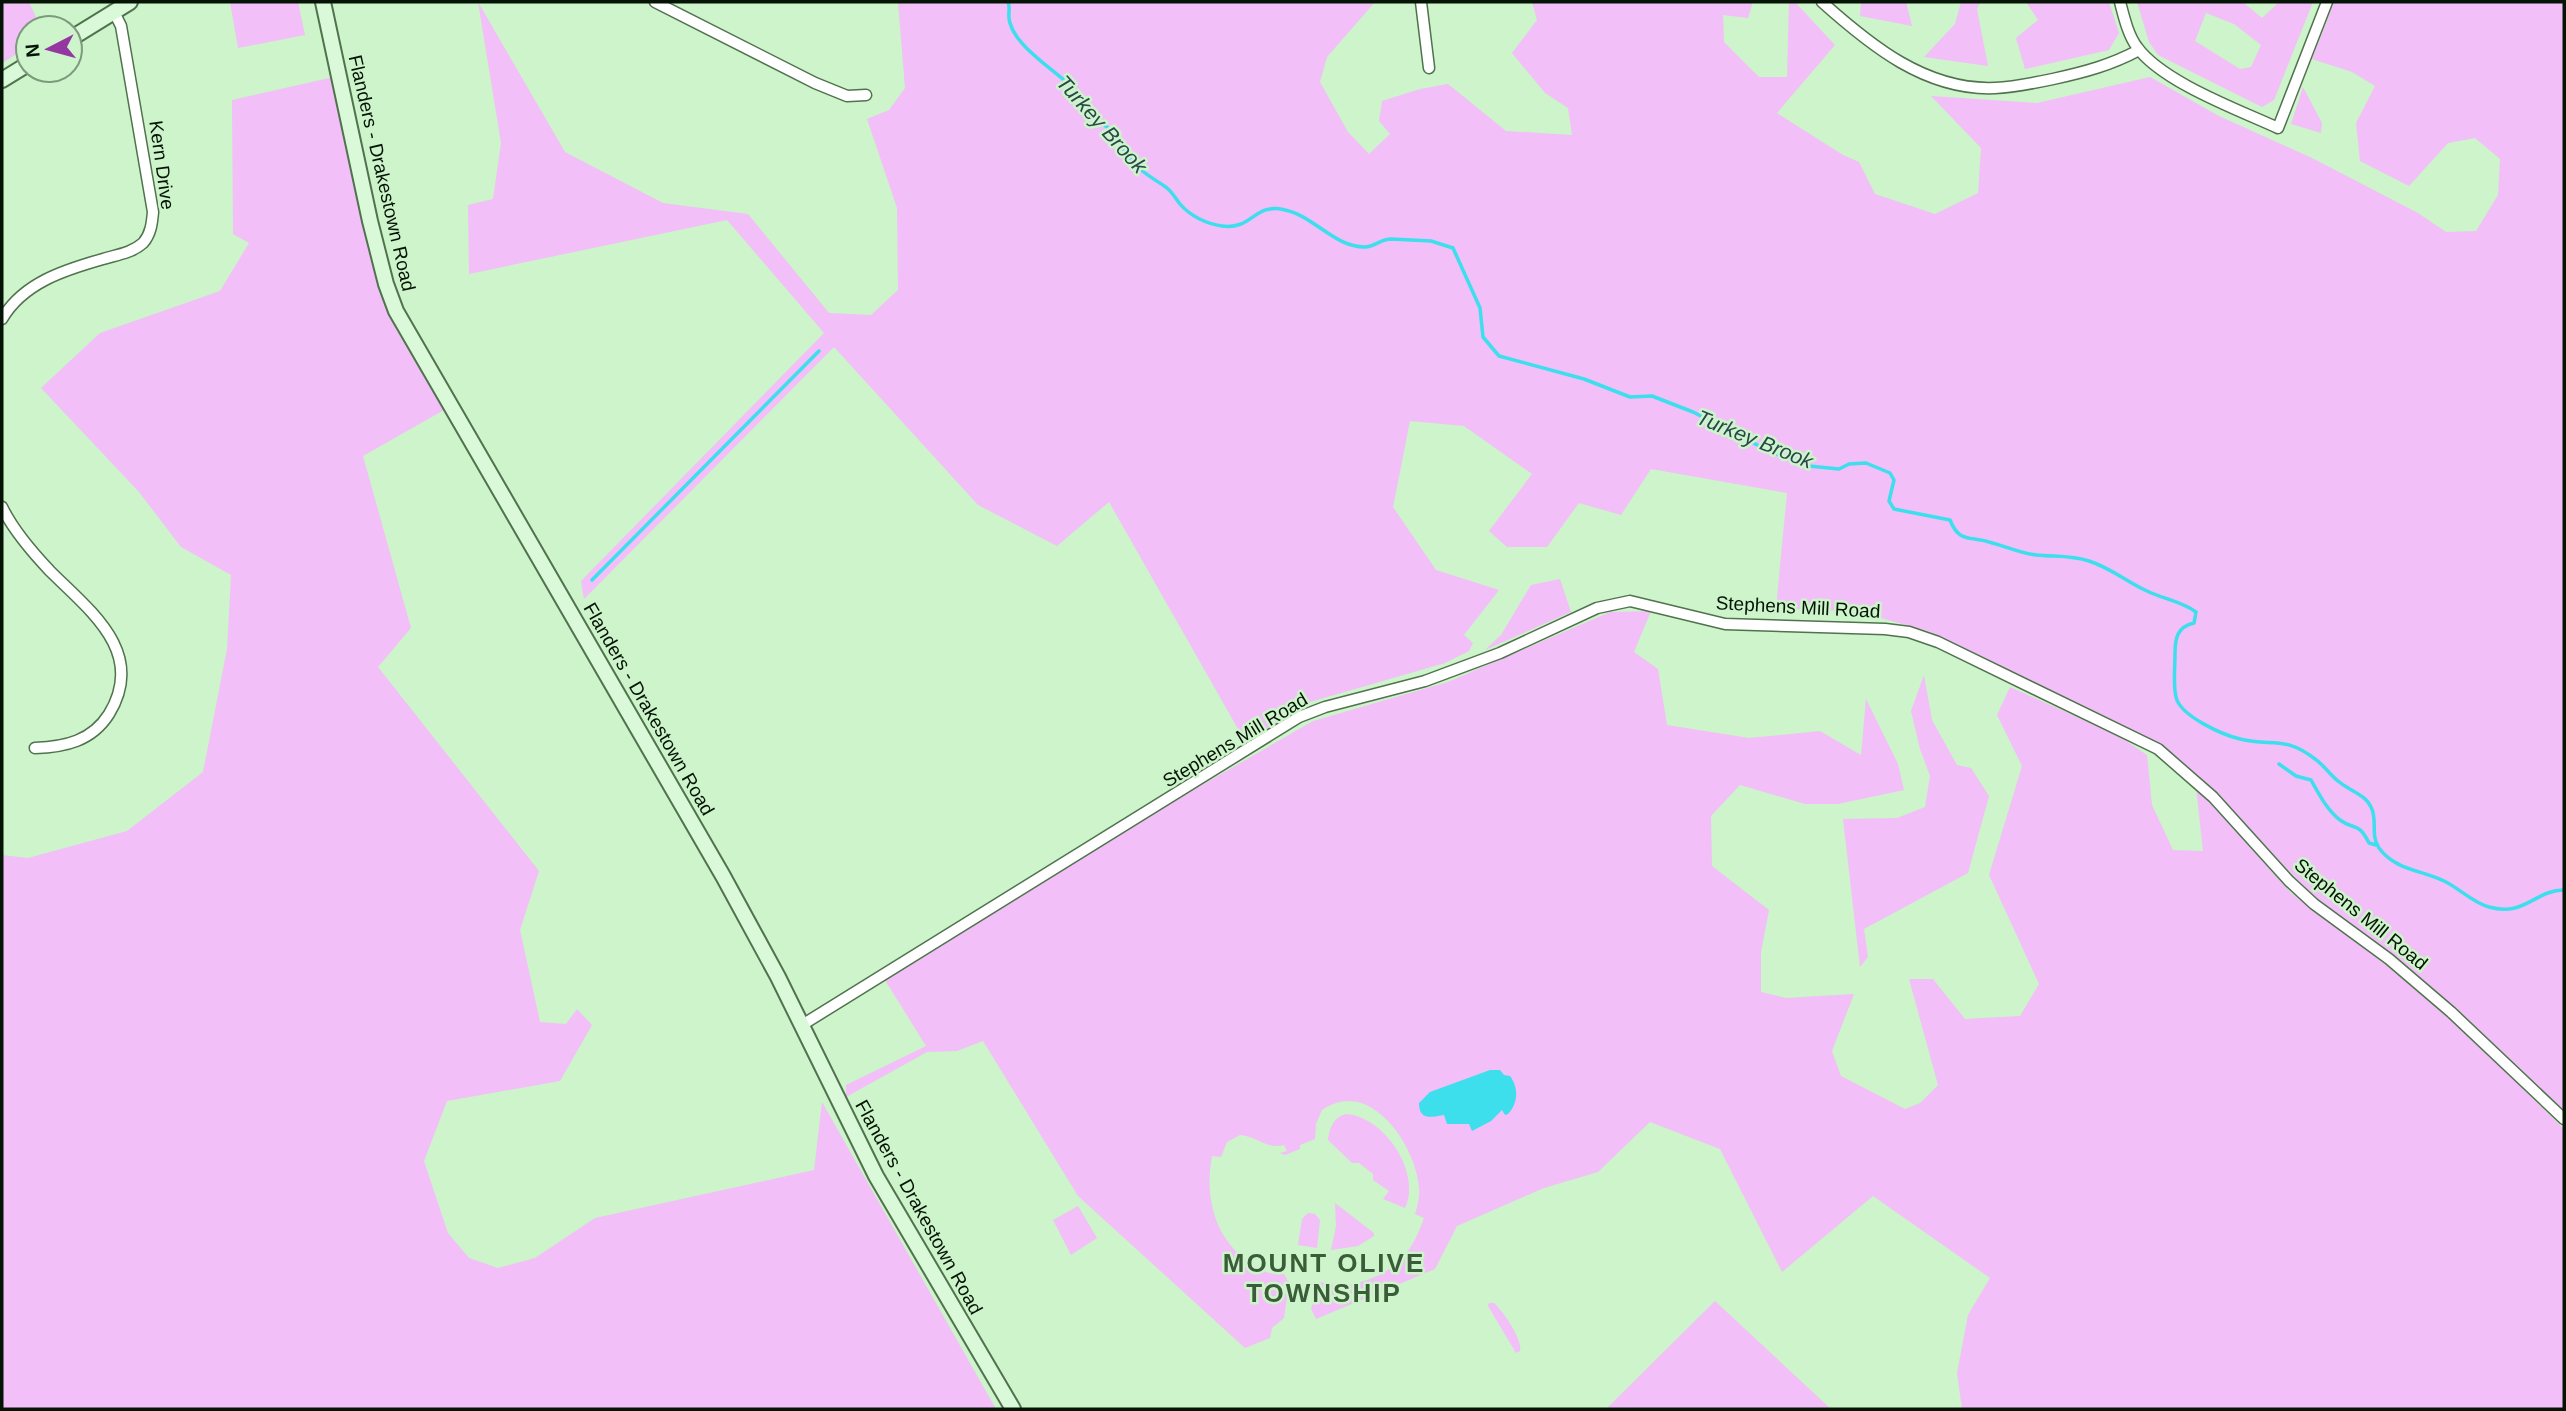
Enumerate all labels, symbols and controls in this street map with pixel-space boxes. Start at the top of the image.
north arrow [14,14,84,84]
text: N [21,43,44,59]
street label: Flanders - Drakestown Road [345,53,419,293]
water label: Turkey Brook [1052,70,1153,179]
street label: Kern Drive [145,119,179,211]
water label: Turkey Brook [1694,405,1818,473]
street label: Stephens Mill Road [1715,592,1881,622]
street label: Flanders - Drakestown Road [579,599,719,819]
street label: Stephens Mill Road [1159,689,1311,791]
street label: Stephens Mill Road [2290,854,2432,974]
street label: Flanders - Drakestown Road [851,1096,987,1318]
district label: MOUNT OLIVE TOWNSHIP [1223,1248,1425,1308]

